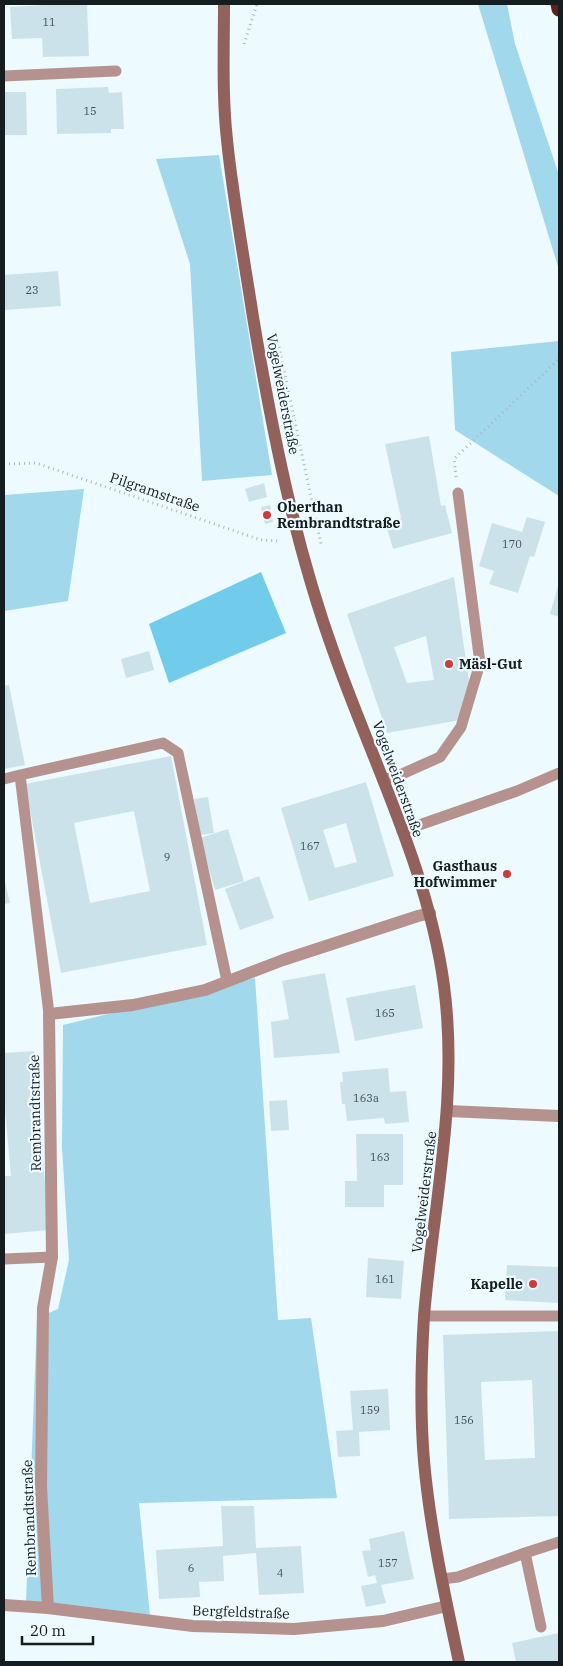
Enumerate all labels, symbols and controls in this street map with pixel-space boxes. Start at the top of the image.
house number: 11 [42,15,56,29]
house number: 15 [83,104,97,118]
house number: 23 [25,283,39,297]
street label: Vogelweiderstraße [262,332,304,456]
street label: Pilgramstraße [108,468,202,516]
place label: Oberthan Rembrandtstraße [277,498,401,532]
marker: Oberthan Rembrandtstraße [261,509,273,521]
house number: 170 [502,537,522,551]
place label: Mäsl-Gut [459,655,522,673]
marker: Mäsl-Gut [443,658,455,670]
street label: Vogelweiderstraße [369,718,427,840]
house number: 167 [300,839,320,853]
house number: 9 [164,850,170,864]
place label: Gasthaus Hofwimmer [414,857,497,891]
marker: Gasthaus Hofwimmer [501,868,513,880]
house number: 165 [375,1006,395,1020]
street label: Rembrandtstraße [25,1055,45,1171]
house number: 163a [353,1091,379,1105]
street label: Vogelweiderstraße [408,1130,440,1254]
house number: 163 [370,1150,390,1164]
house number: 161 [375,1272,395,1286]
place label: Kapelle [470,1275,523,1293]
marker: Kapelle [527,1278,539,1290]
house number: 159 [360,1403,380,1417]
house number: 156 [454,1413,474,1427]
street label: Rembrandtstraße [18,1459,40,1577]
house number: 157 [378,1556,398,1570]
house number: 6 [188,1561,194,1575]
house number: 4 [277,1566,284,1580]
street label: Bergfeldstraße [192,1601,290,1623]
scale bar [22,1614,94,1646]
text: 20 m [30,1621,66,1640]

